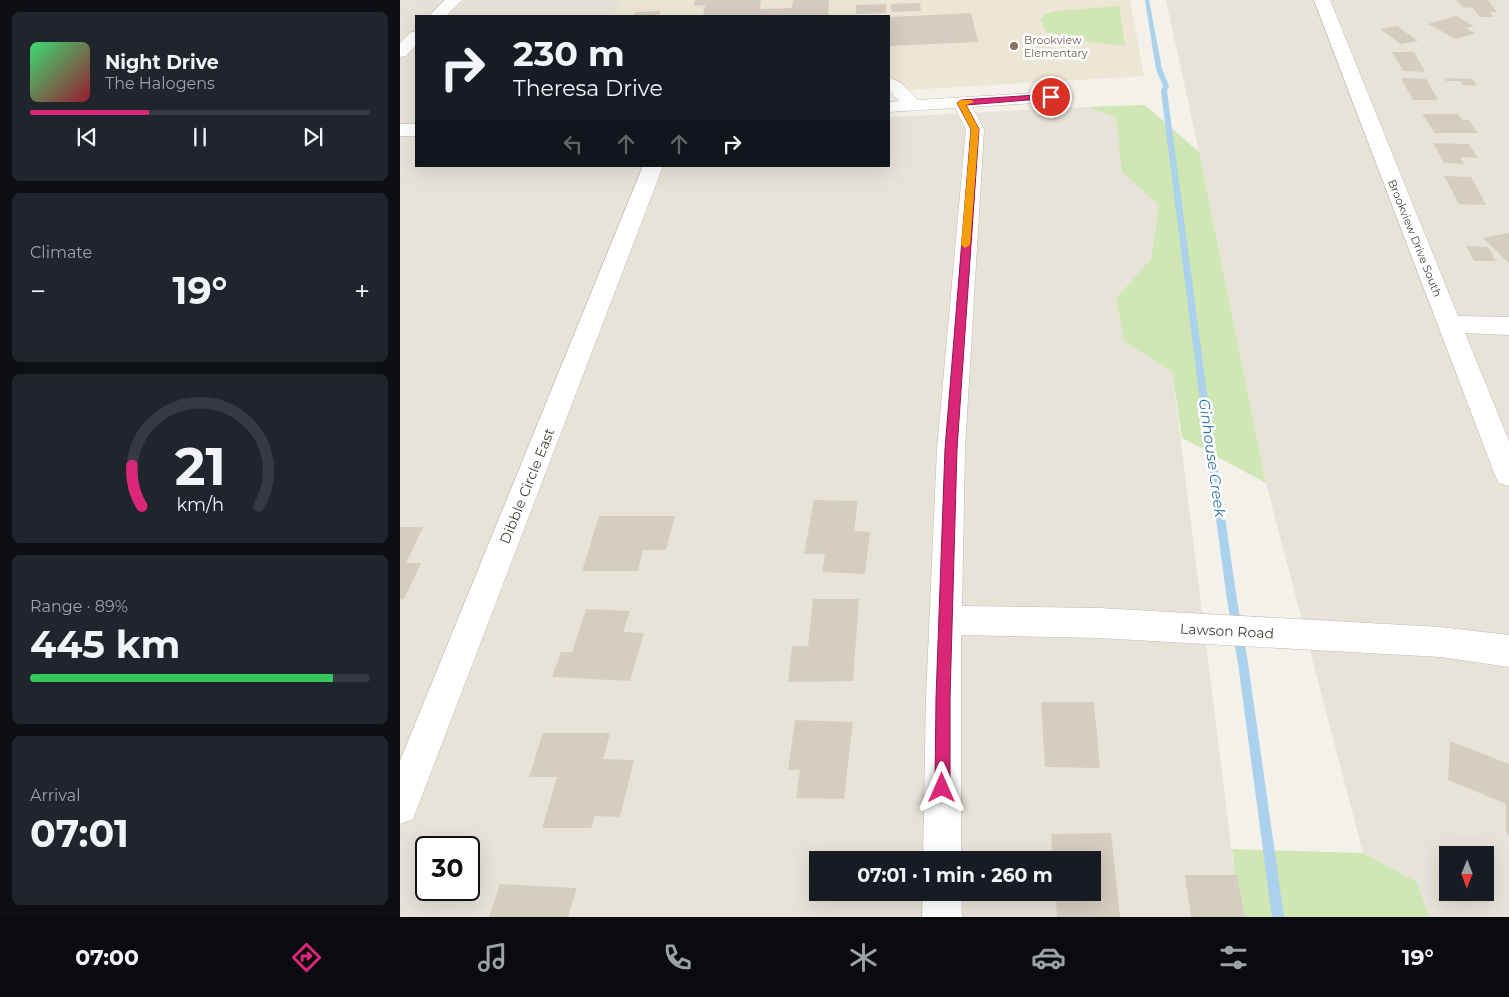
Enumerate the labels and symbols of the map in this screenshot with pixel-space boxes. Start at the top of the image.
place label: Brookview Elementary [1024,33,1088,60]
marker: Brookview Elementary [1008,40,1020,52]
pin [1030,76,1072,118]
street label: Brookview Drive South [1385,177,1445,299]
water label: Ginhouse Creek [1195,398,1230,519]
street label: Dibble Circle East [496,425,559,546]
street label: Lawson Road [1180,620,1274,642]
position arrow [915,761,967,813]
speed limit sign: 30 [415,836,480,901]
north arrow [1439,846,1494,901]

